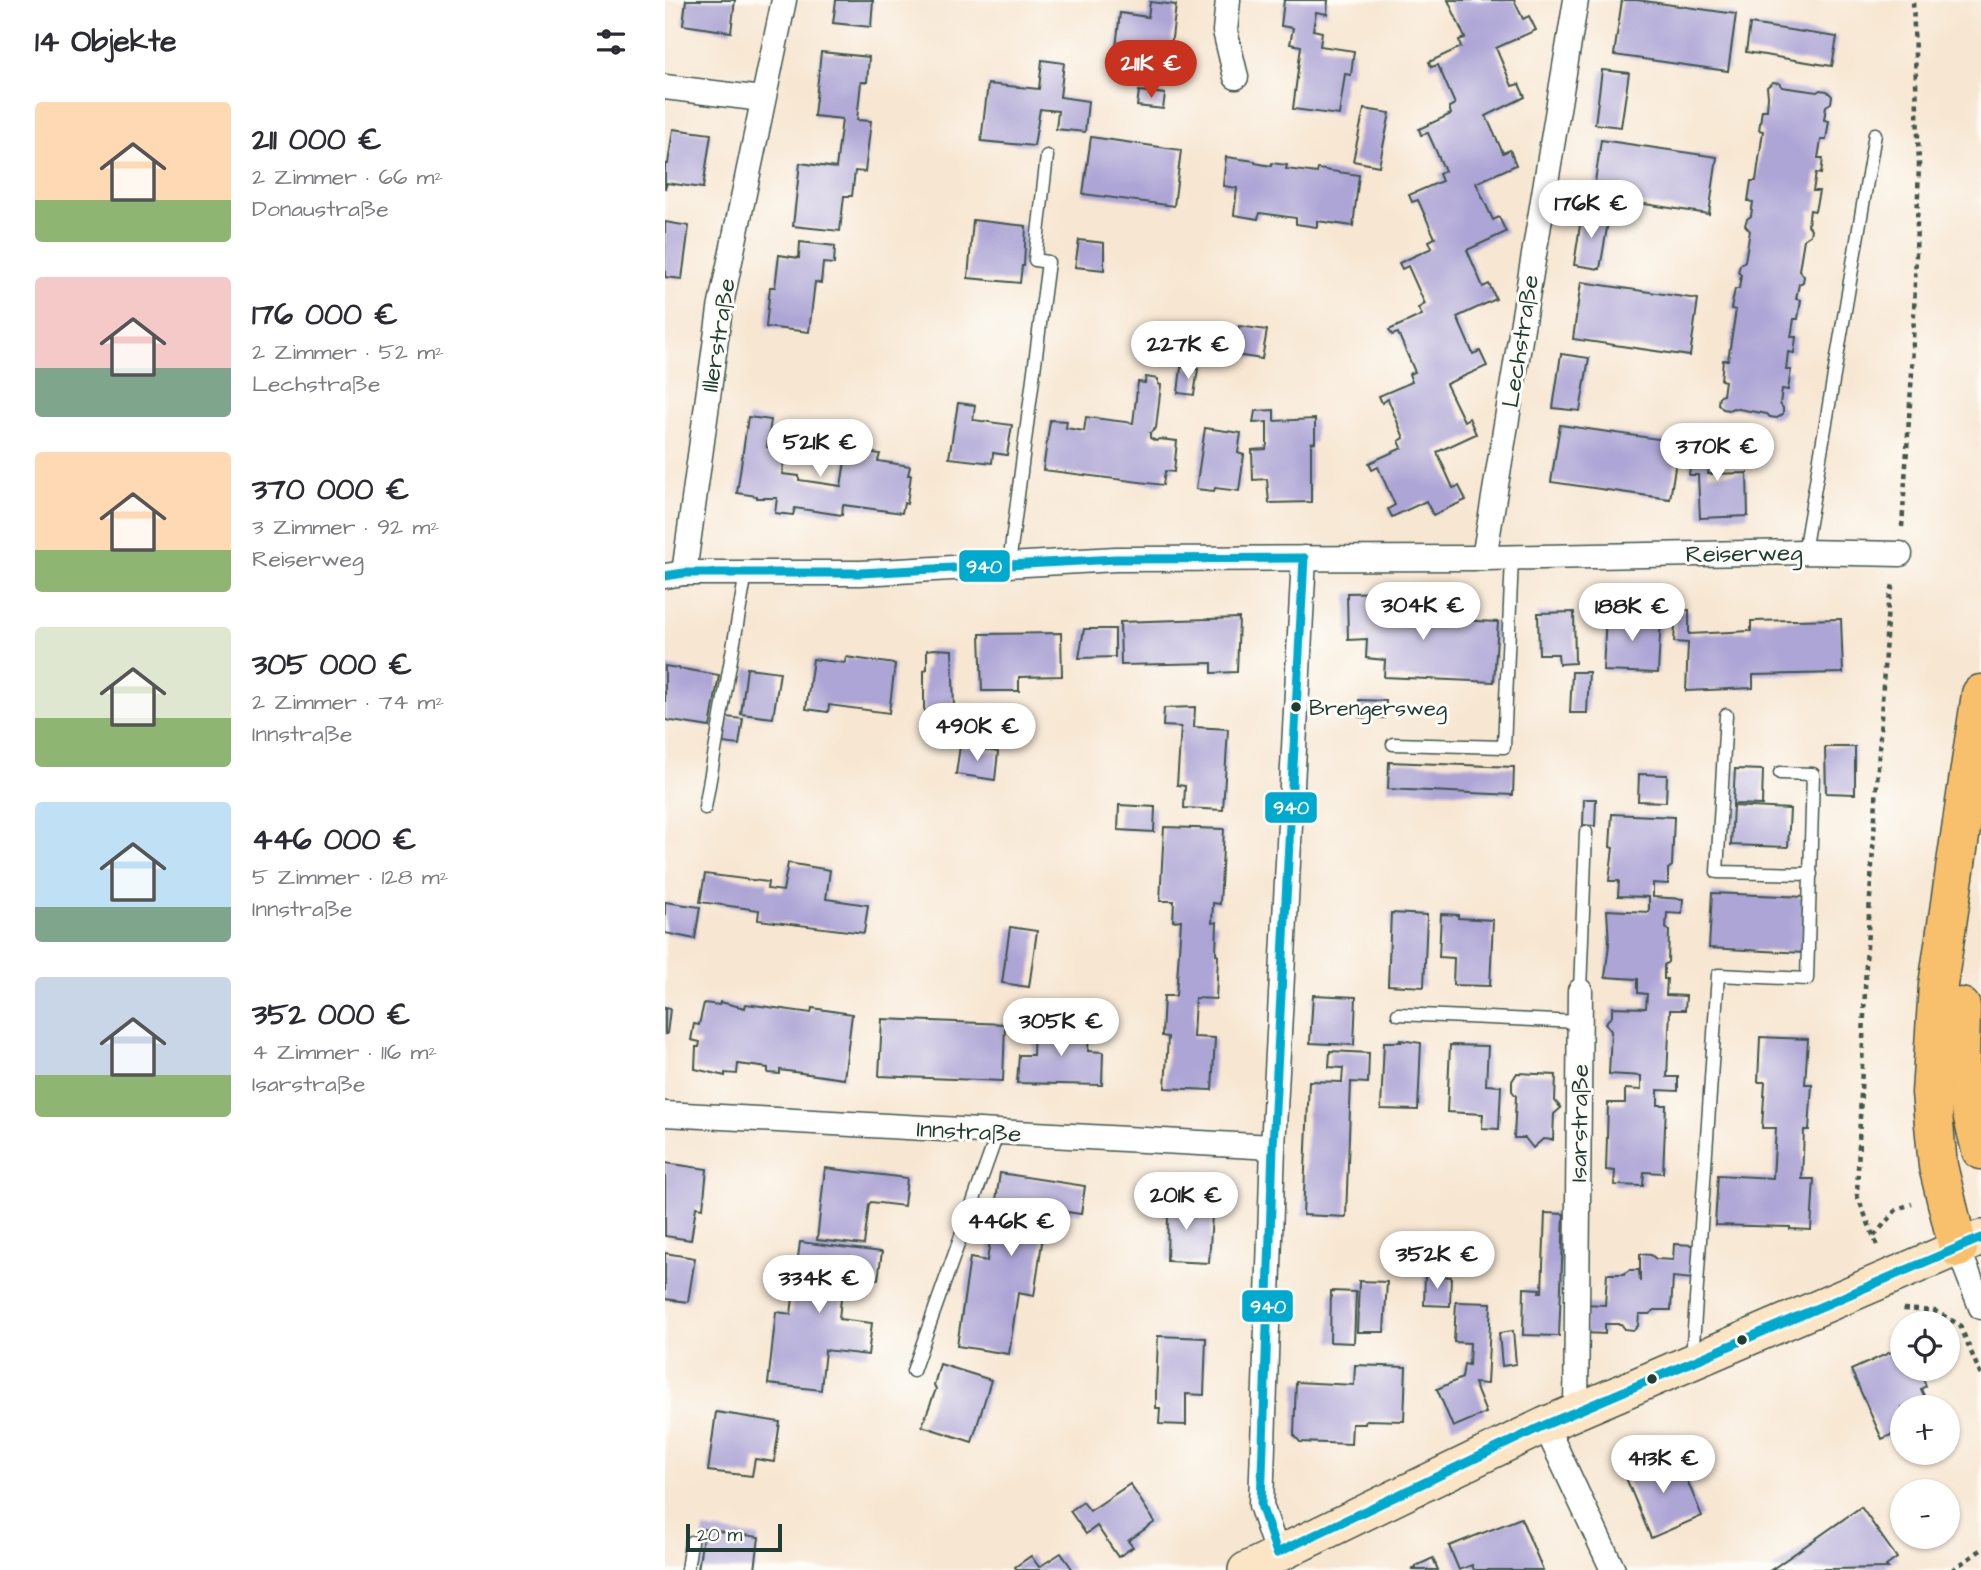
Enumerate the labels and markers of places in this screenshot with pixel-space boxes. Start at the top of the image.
pin: 211K € [1094,41,1208,100]
pin: 176K € [1534,180,1648,240]
pin: 227K € [1131,322,1245,381]
pin: 521K € [763,420,877,479]
pin: 370K € [1660,424,1774,483]
pin: 304K € [1366,582,1480,642]
pin: 188K € [1575,584,1689,643]
place label: Brengersweg [1309,693,1447,725]
marker: Brengersweg [1289,700,1303,714]
pin: 490K € [920,704,1034,763]
pin: 305K € [1004,998,1118,1058]
pin: 201K € [1129,1172,1243,1232]
pin: 446K € [954,1198,1068,1258]
pin: 352K € [1380,1232,1494,1291]
pin: 334K € [762,1256,876,1315]
unlabelled marker [1735,1333,1749,1347]
unlabelled marker [1645,1372,1659,1386]
pin: 413K € [1606,1436,1720,1495]

